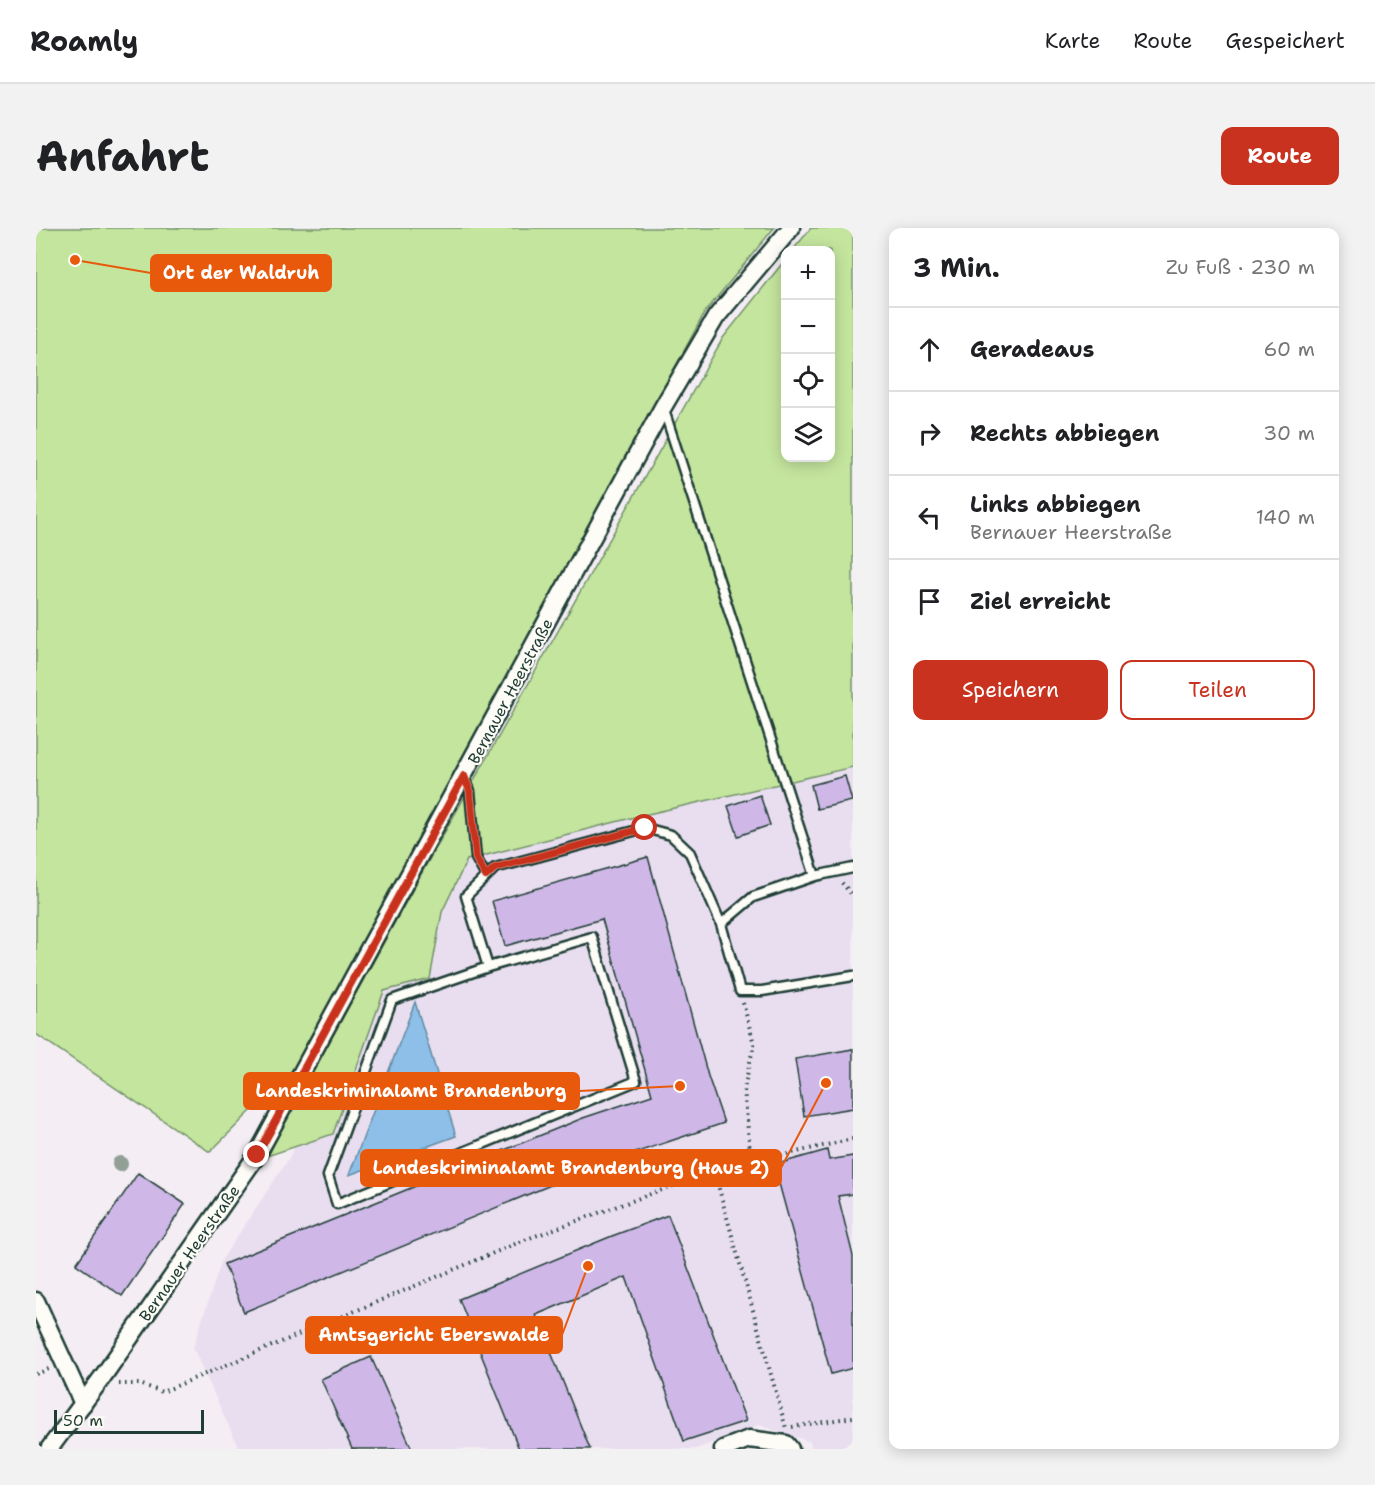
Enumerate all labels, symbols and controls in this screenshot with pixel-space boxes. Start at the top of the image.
text: Roamly [30,22,138,60]
text: Karte [1045,27,1100,55]
text: Route [1133,27,1192,55]
text: Gespeichert [1225,27,1345,55]
button: Route [1221,127,1339,185]
text: Anfahrt [36,128,209,184]
map controls [781,246,835,462]
button: + [781,246,835,300]
text: 3 Min. [913,250,1000,285]
text: Zu Fuß · 230 m [1166,254,1315,280]
callout: Ort der Waldruh [151,255,331,291]
text: Ort der Waldruh [163,261,319,285]
button: − [781,300,835,354]
icon: ahead [913,333,946,366]
text: Geradeaus [970,335,1094,364]
text: 60 m [1263,336,1315,362]
button: locate [781,354,835,408]
button: layers [781,408,835,462]
icon: right [913,417,946,450]
text: Rechts abbiegen [970,419,1159,448]
text: 30 m [1263,420,1315,446]
text: Links abbiegen [970,490,1141,519]
icon: left [913,501,946,534]
text: 140 m [1256,504,1315,530]
text: Bernauer Heerstraße [970,519,1172,545]
icon: arrive [913,585,946,618]
text: Ziel erreicht [970,587,1111,616]
street label: Bernauer Heerstraße [463,615,558,768]
button: Speichern [913,660,1108,720]
button: Teilen [1120,660,1315,720]
route start [631,814,657,840]
callout: Landeskriminalamt Brandenburg [244,1073,579,1109]
text: Landeskriminalamt Brandenburg [256,1079,567,1103]
route end [243,1141,269,1167]
callout: Landeskriminalamt Brandenburg (Haus 2) [361,1150,781,1186]
text: Landeskriminalamt Brandenburg (Haus 2) [373,1156,769,1180]
street label: Bernauer Heerstraße [134,1181,244,1326]
callout: Amtsgericht Eberswalde [306,1317,562,1353]
text: Amtsgericht Eberswalde [318,1323,550,1347]
scale bar [54,1407,204,1434]
text: 50 m [63,1410,103,1431]

